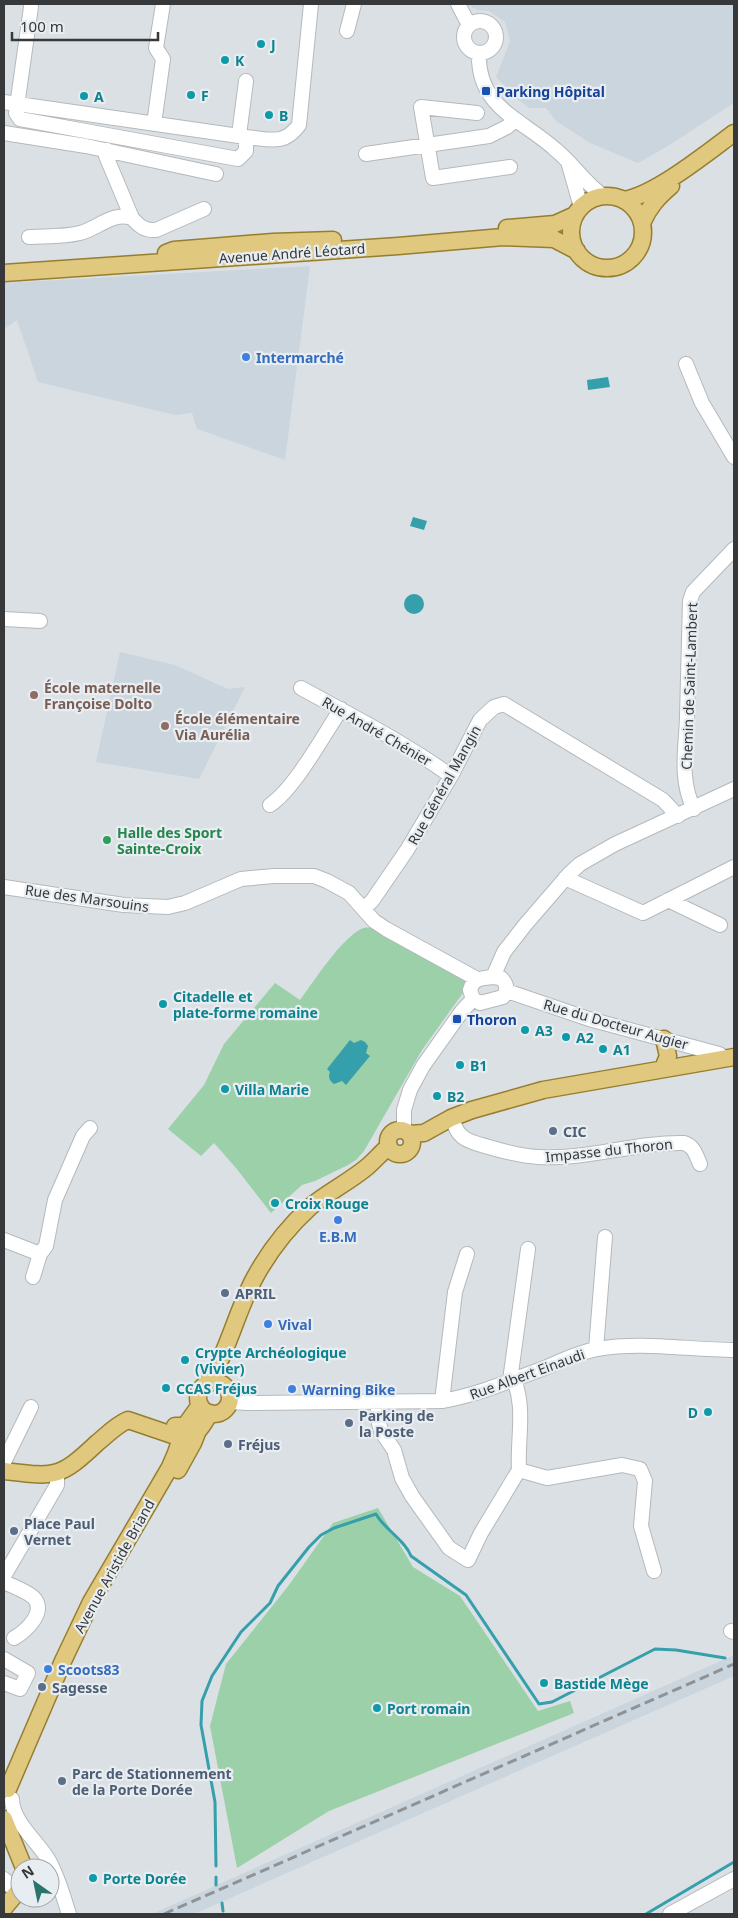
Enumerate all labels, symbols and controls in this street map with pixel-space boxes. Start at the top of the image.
scale bar [12,10,159,42]
text: 100 m [20,16,64,36]
place label: J [269,35,276,54]
marker: J [255,38,267,50]
place label: K [235,51,245,70]
marker: K [219,54,231,66]
place label: Parking Hôpital [496,82,605,101]
marker: Parking Hôpital [480,85,492,97]
place label: F [201,86,209,105]
place label: A [94,87,104,106]
marker: F [185,89,197,101]
marker: A [78,90,90,102]
place label: B [279,106,288,125]
marker: B [263,109,275,121]
street label: Avenue André Léotard [218,238,366,268]
place label: Intermarché [256,348,344,367]
marker: Intermarché [240,351,252,363]
street label: Chemin de Saint-Lambert [677,602,701,770]
place label: École maternelle Françoise Dolto [44,678,161,713]
marker: École maternelle Françoise Dolto [28,689,40,701]
street label: Rue André Chénier [319,692,435,770]
place label: École élémentaire Via Aurélia [175,709,300,744]
marker: École élémentaire Via Aurélia [159,720,171,732]
street label: Rue Général Mangin [403,722,485,848]
place label: Halle des Sport Sainte-Croix [117,823,222,858]
marker: Halle des Sport Sainte-Croix [101,834,113,846]
street label: Rue des Marsouins [24,880,150,916]
place label: Citadelle et plate-forme romaine [173,987,318,1022]
street label: Rue du Docteur Augier [541,994,691,1054]
marker: Citadelle et plate-forme romaine [157,998,169,1010]
place label: Thoron [467,1010,517,1029]
marker: Thoron [451,1013,463,1025]
place label: A3 [535,1021,553,1040]
marker: A3 [519,1024,531,1036]
place label: A2 [576,1028,594,1047]
marker: A2 [560,1031,572,1043]
place label: A1 [613,1040,631,1059]
marker: A1 [597,1043,609,1055]
place label: B1 [470,1056,487,1075]
marker: B1 [454,1059,466,1071]
place label: Villa Marie [235,1080,309,1099]
marker: Villa Marie [219,1083,231,1095]
place label: B2 [447,1087,464,1106]
marker: B2 [431,1090,443,1102]
place label: CIC [563,1122,586,1141]
marker: CIC [547,1125,559,1137]
street label: Impasse du Thoron [545,1134,673,1166]
place label: Croix Rouge [285,1194,369,1213]
marker: Croix Rouge [269,1197,281,1209]
marker: E.B.M [332,1214,344,1226]
place label: E.B.M [319,1227,357,1246]
place label: APRIL [235,1284,276,1303]
marker: APRIL [219,1287,231,1299]
place label: Vival [278,1315,312,1334]
marker: Vival [262,1318,274,1330]
place label: Crypte Archéologique (Vivier) [195,1343,347,1378]
street label: Rue Albert Einaudi [467,1344,587,1404]
marker: Crypte Archéologique (Vivier) [179,1354,191,1366]
place label: CCAS Fréjus [176,1379,257,1398]
place label: Warning Bike [302,1380,395,1399]
marker: CCAS Fréjus [160,1382,172,1394]
marker: Warning Bike [286,1383,298,1395]
place label: D [688,1403,698,1422]
place label: Parking de la Poste [359,1406,434,1441]
marker: D [702,1406,714,1418]
marker: Parking de la Poste [343,1417,355,1429]
place label: Fréjus [238,1435,280,1454]
marker: Fréjus [222,1438,234,1450]
street label: Avenue Aristide Briand [69,1496,159,1636]
place label: Place Paul Vernet [24,1514,95,1549]
marker: Place Paul Vernet [8,1525,20,1537]
place label: Scoots83 [58,1660,120,1679]
marker: Scoots83 [42,1663,54,1675]
place label: Bastide Mège [554,1674,649,1693]
marker: Bastide Mège [538,1677,550,1689]
place label: Sagesse [52,1678,108,1697]
marker: Sagesse [36,1681,48,1693]
place label: Port romain [387,1699,470,1718]
marker: Port romain [371,1702,383,1714]
place label: Parc de Stationnement de la Porte Dorée [72,1764,232,1799]
marker: Parc de Stationnement de la Porte Dorée [56,1775,68,1787]
north arrow [10,1858,60,1908]
text: N [18,1861,38,1883]
place label: Porte Dorée [103,1869,186,1888]
marker: Porte Dorée [87,1872,99,1884]

